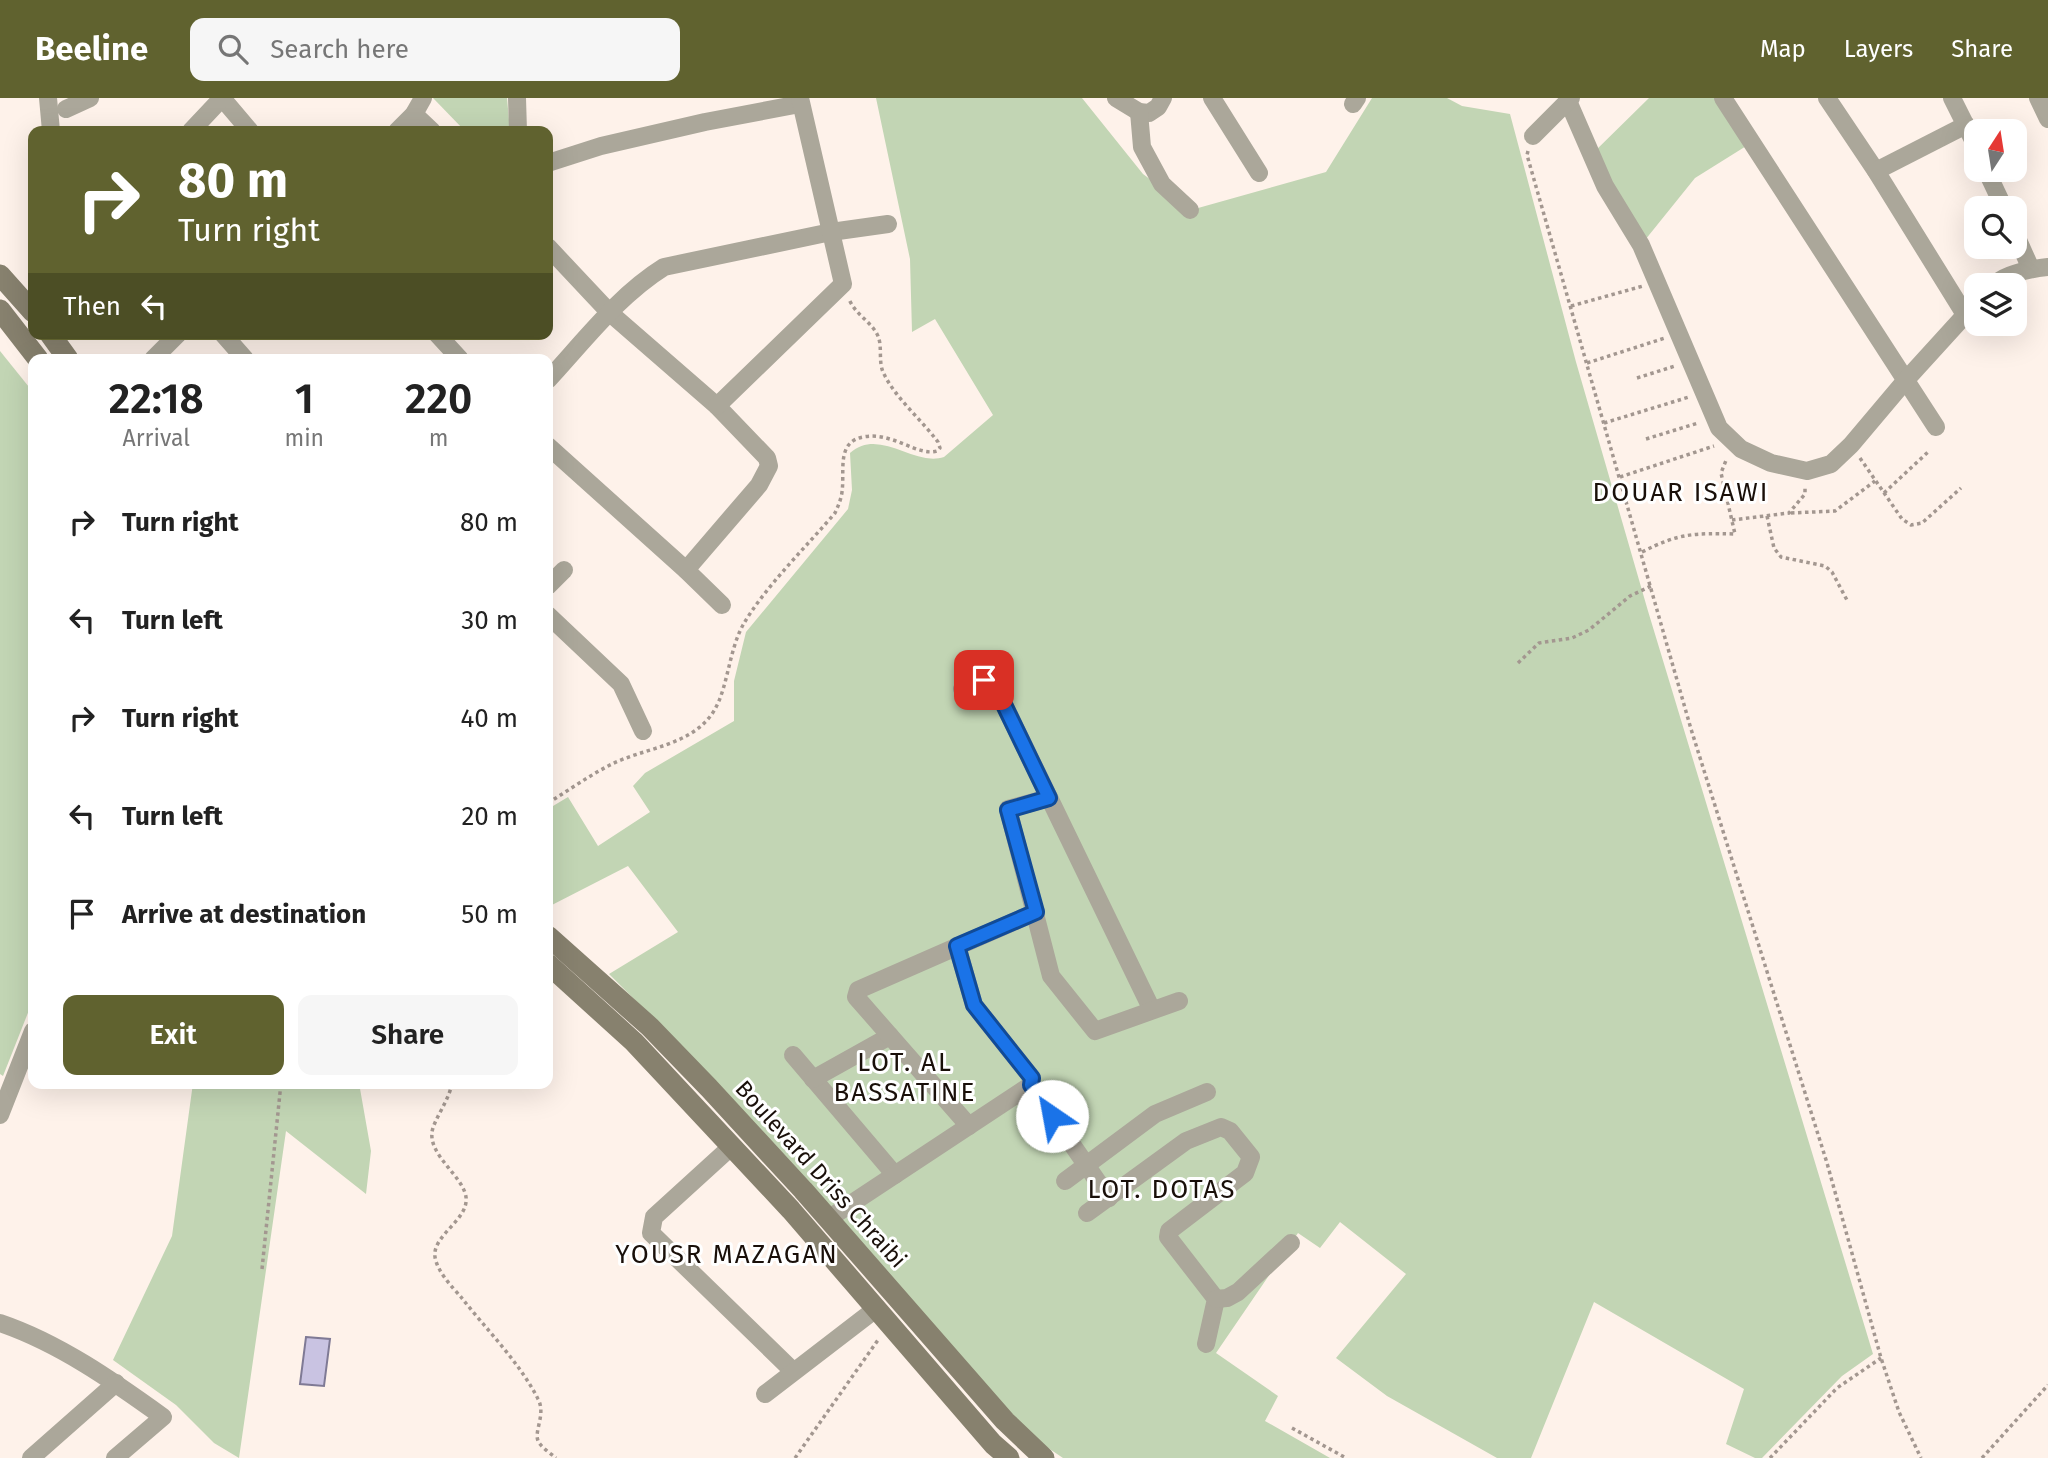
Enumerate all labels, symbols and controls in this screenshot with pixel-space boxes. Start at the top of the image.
search box [190,18,680,81]
text: Beeline [35,29,148,69]
icon: search [214,30,252,68]
text: Search here [270,34,409,65]
text: Map [1760,35,1806,63]
text: Layers [1844,35,1913,63]
text: Share [1951,35,2013,63]
north arrow [1964,119,2026,182]
map controls [1964,119,2027,336]
text: 80 m [178,151,288,210]
icon: right [63,154,154,245]
button: search [1964,196,2027,259]
text: Turn right [178,211,320,249]
button: layers [1964,273,2027,336]
icon: left [135,287,173,325]
text: Then [63,291,121,322]
text: 22:18 [109,374,204,424]
text: 1 [295,374,314,424]
text: 220 [405,374,472,424]
text: Arrival [123,424,190,452]
text: min [284,424,324,452]
text: m [429,424,448,452]
district label: DOUAR ISAWI [1593,477,1769,508]
icon: right [63,503,101,541]
text: Turn right [122,507,239,538]
text: 80 m [460,507,518,538]
icon: left [63,601,101,639]
text: Turn left [122,605,223,636]
text: 30 m [461,605,518,636]
pin [954,650,1014,710]
icon: arrive [965,661,1003,699]
icon: right [63,699,101,737]
text: Turn right [122,703,239,734]
text: 40 m [460,703,518,734]
icon: left [63,797,101,835]
text: Turn left [122,801,223,832]
text: 20 m [461,801,518,832]
icon: arrive [63,895,101,933]
text: Arrive at destination [122,899,366,930]
text: 50 m [461,899,518,930]
button: Exit [63,995,284,1075]
button: Share [298,995,518,1075]
district label: LOT. AL BASSATINE [834,1047,976,1108]
street label: Boulevard Driss Chraibi [730,1075,912,1273]
position arrow [1015,1079,1089,1153]
district label: LOT. DOTAS [1088,1174,1236,1205]
district label: YOUSR MAZAGAN [615,1239,839,1270]

